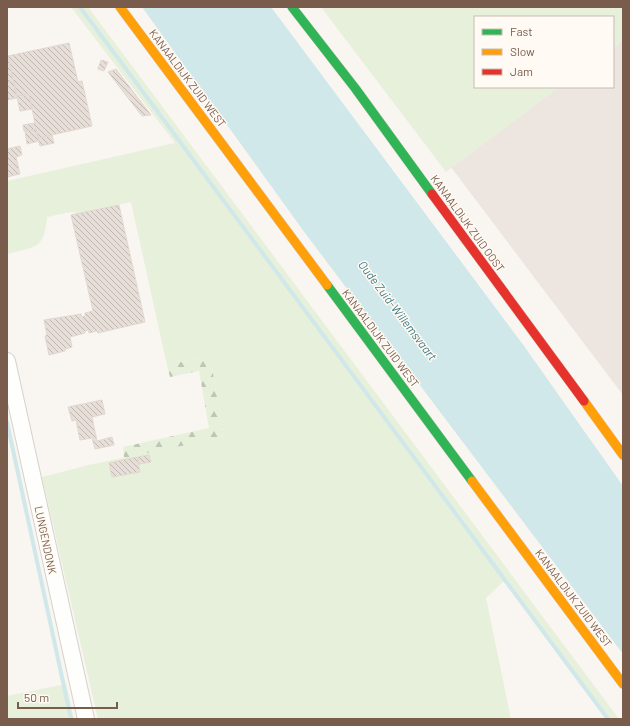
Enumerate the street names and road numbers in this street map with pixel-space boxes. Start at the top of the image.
street label: KANAALDIJK ZUID WEST [147,26,229,130]
street label: KANAALDIJK ZUID OOST [428,172,508,274]
street label: KANAALDIJK ZUID WEST [340,286,422,390]
street label: LUNGENDONK [32,505,60,575]
street label: KANAALDIJK ZUID WEST [533,546,615,650]

